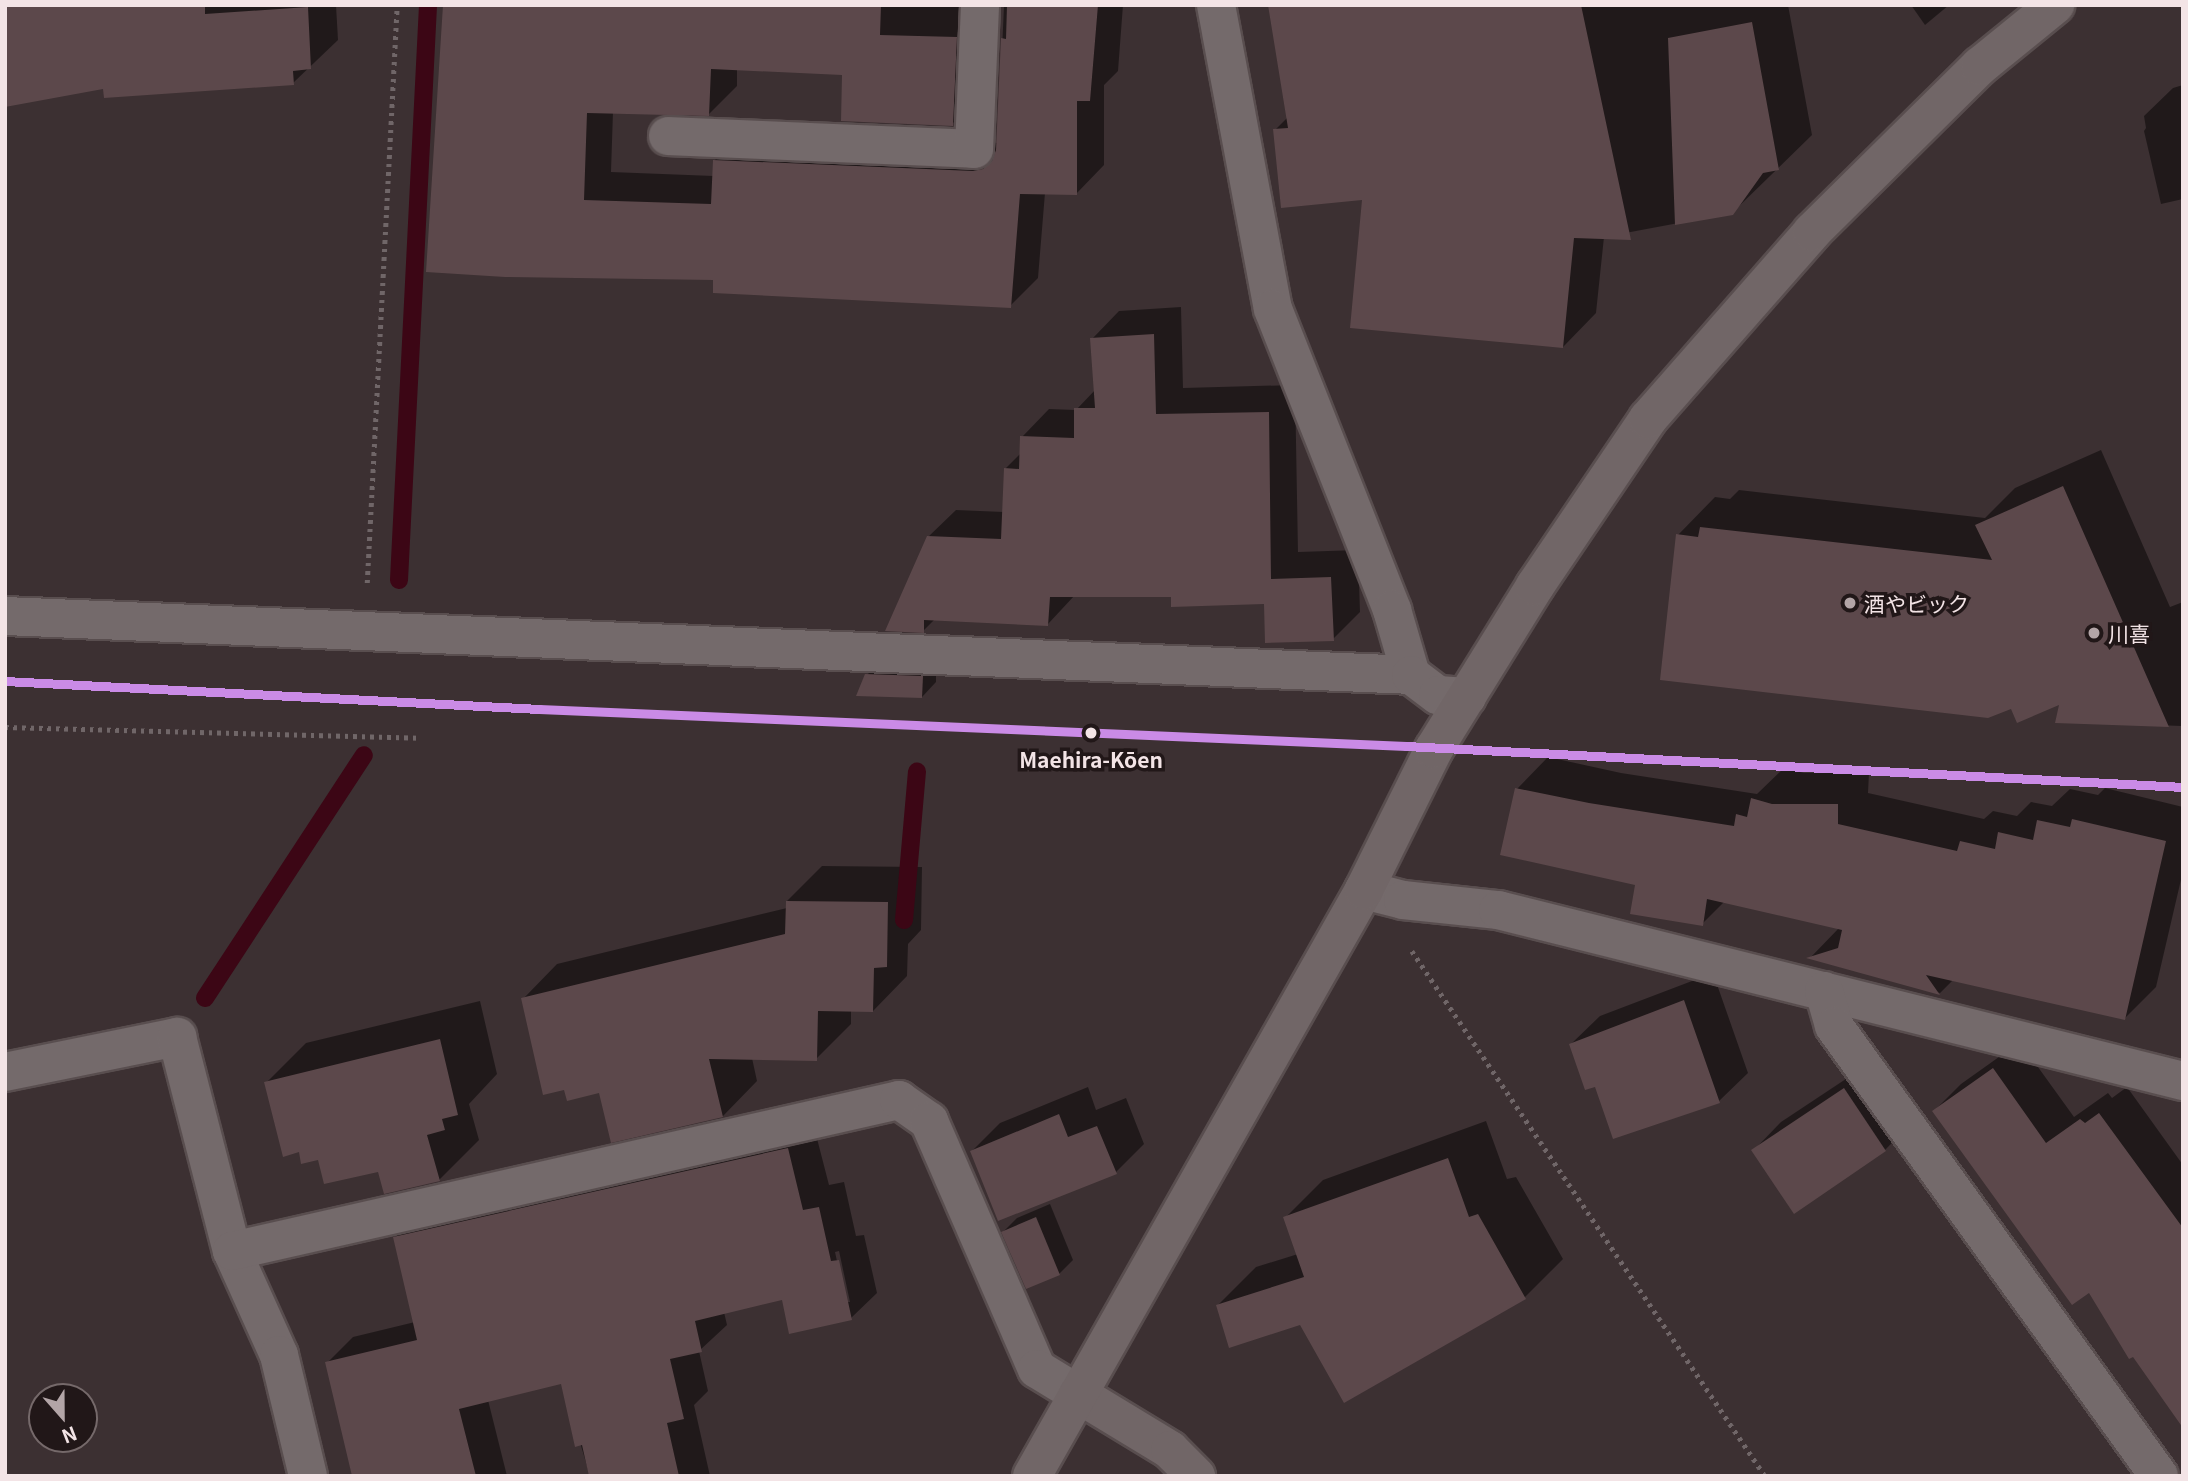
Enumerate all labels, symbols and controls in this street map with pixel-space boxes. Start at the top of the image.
place label: 酒やビック [1864,590,1969,616]
marker: 酒やビック [1842,595,1858,611]
place label: 川喜 [2108,620,2150,646]
marker: 川喜 [2086,625,2102,641]
marker: Maehira-Kōen [1080,722,1102,744]
place label: Maehira-Kōen [1019,746,1163,772]
north arrow [28,1383,98,1453]
text: N [59,1421,81,1451]

